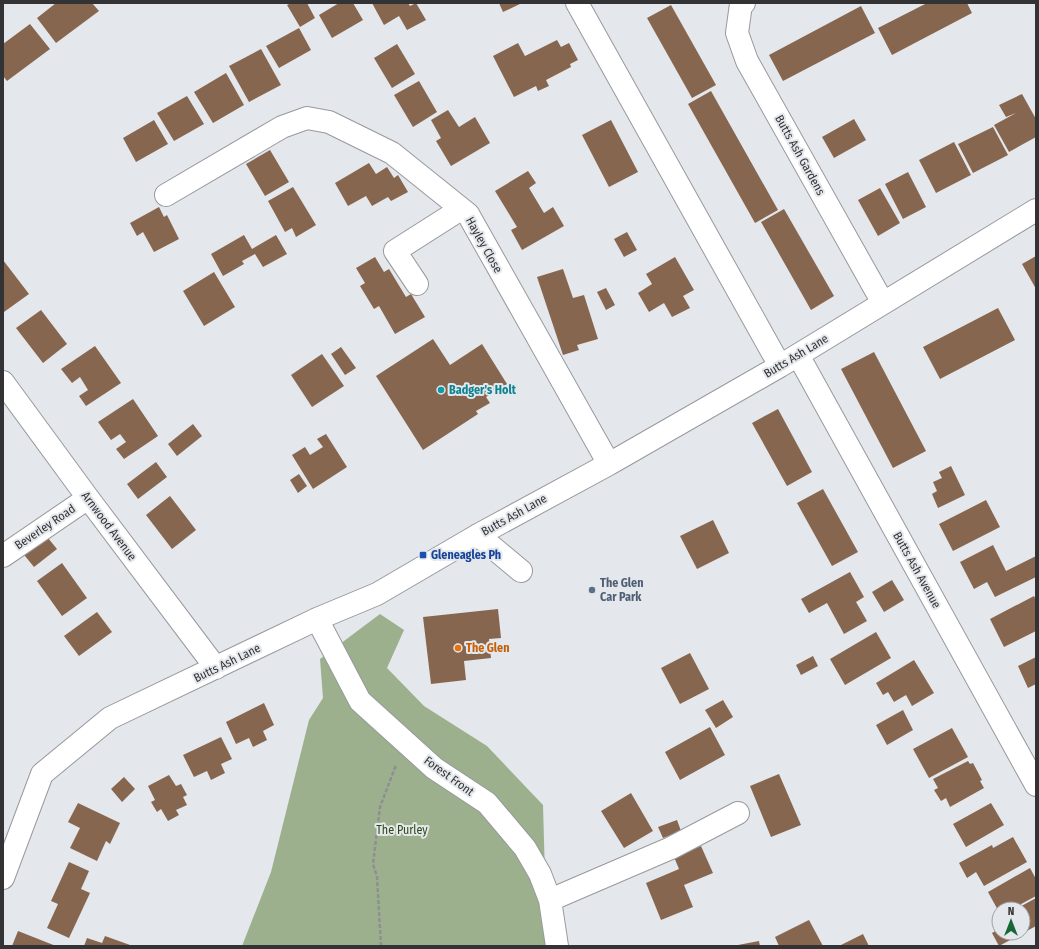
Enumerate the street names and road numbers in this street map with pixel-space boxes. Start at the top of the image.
street label: Butts Ash Gardens [772,112,828,198]
street label: Hayley Close [463,215,505,276]
street label: Butts Ash Lane [761,331,831,381]
street label: Arnwood Avenue [79,489,139,563]
street label: Butts Ash Lane [479,491,549,539]
street label: Beverley Road [12,502,78,552]
street label: Butts Ash Avenue [890,529,944,611]
street label: Butts Ash Lane [191,641,263,685]
street label: Forest Front [421,753,477,799]

